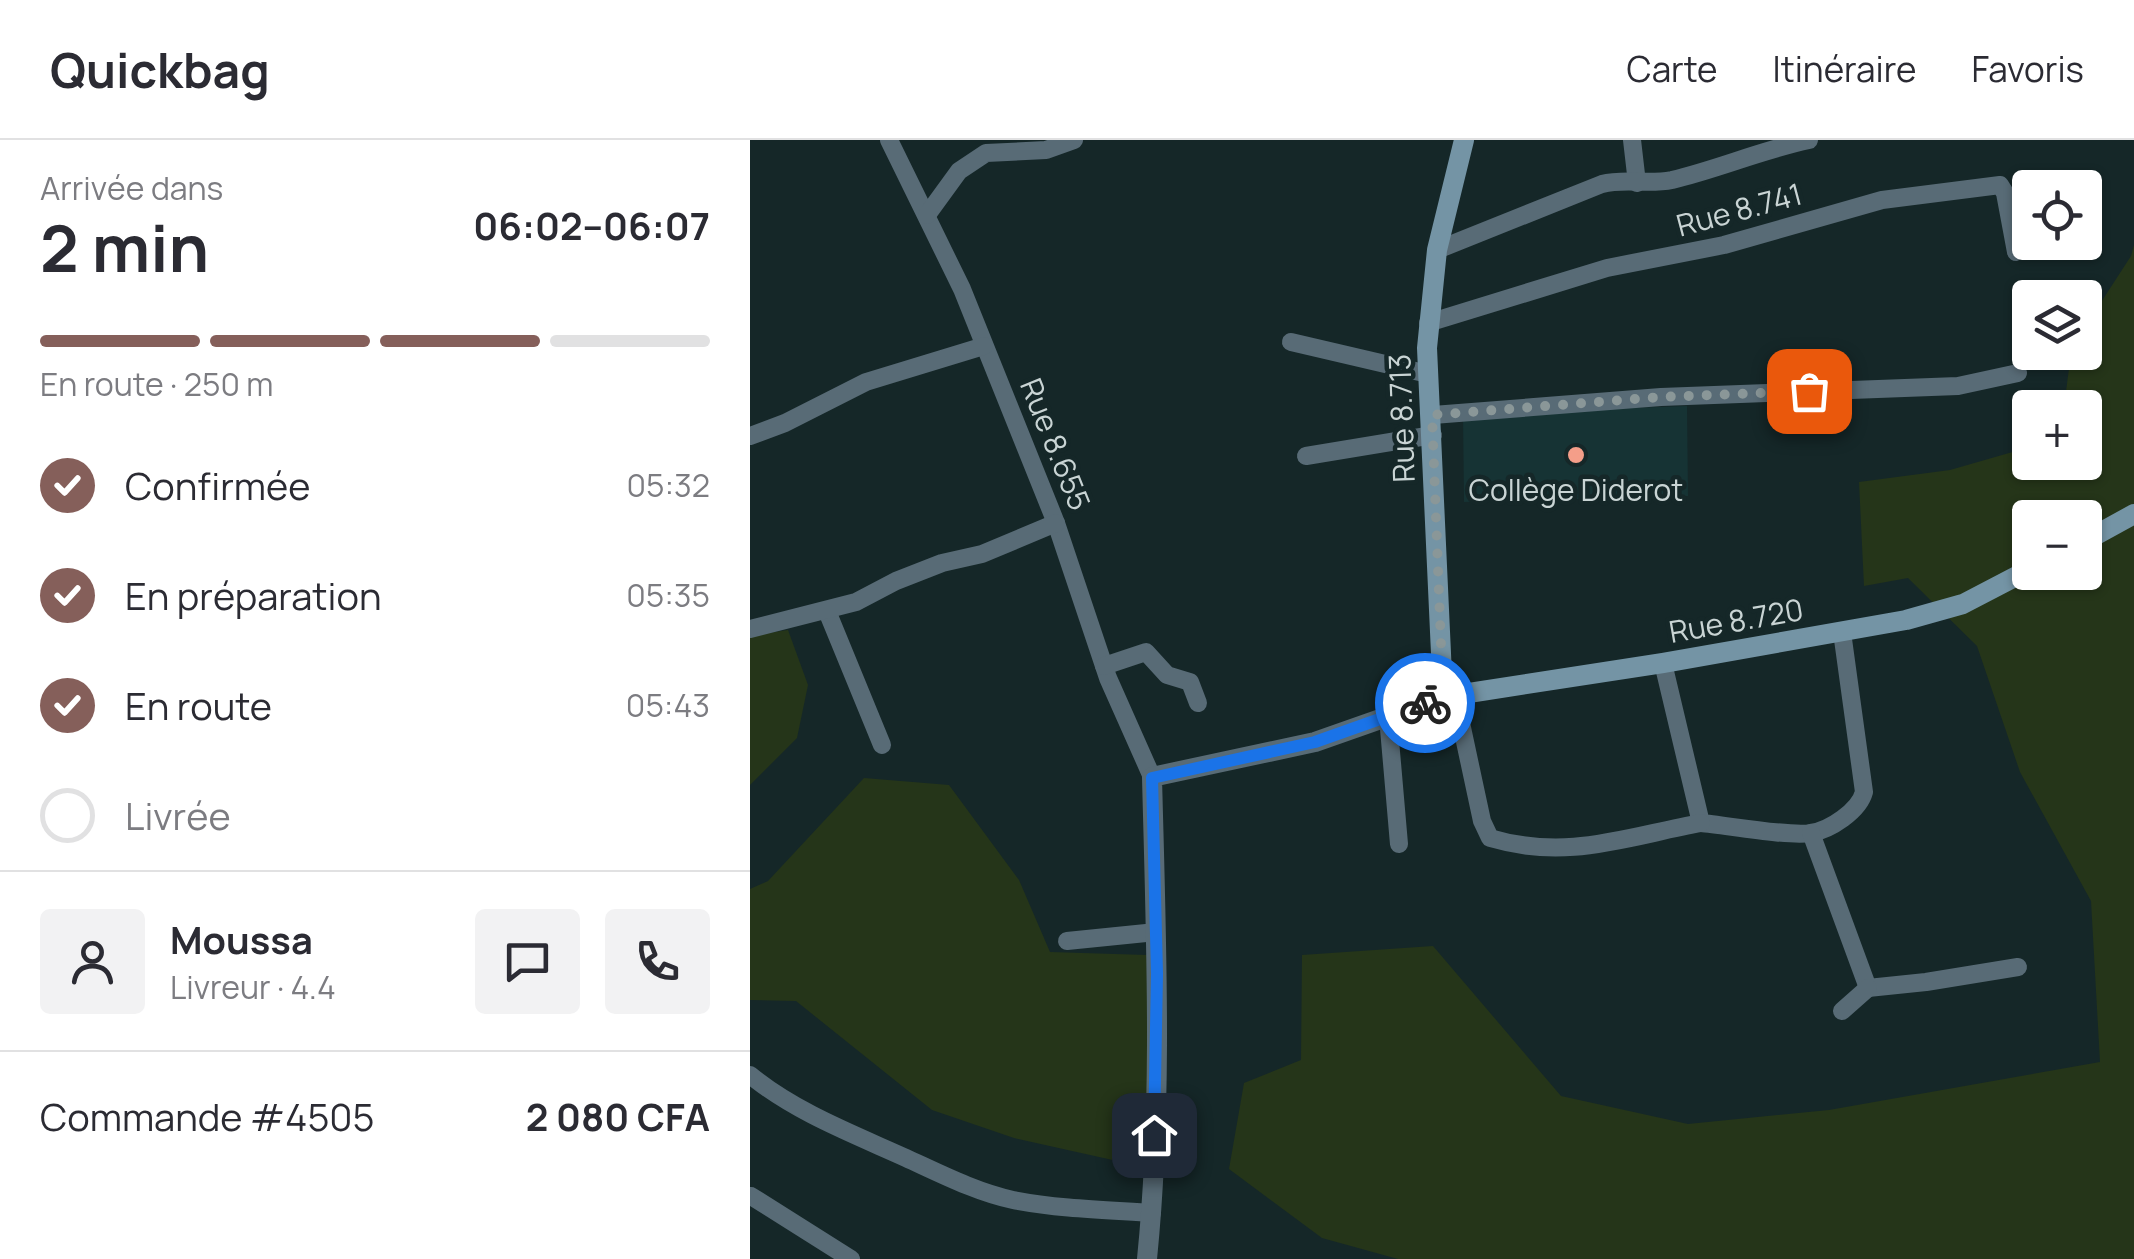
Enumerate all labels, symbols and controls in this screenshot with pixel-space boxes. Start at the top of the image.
text: Quickbag [50,37,270,102]
text: Carte [1627,45,1718,93]
text: Itinéraire [1773,45,1916,93]
text: Favoris [1971,45,2084,93]
text: Arrivée dans [40,166,223,210]
map controls [2012,170,2102,590]
button: locate [2012,170,2102,260]
street label: Rue 8.741 [1672,173,1806,245]
text: 06:02–06:07 [473,199,710,251]
text: 2 min [40,203,209,292]
button: layers [2012,280,2102,370]
pin [1767,349,1852,434]
street label: Rue 8.713 [1378,353,1424,483]
text: En route · 250 m [40,362,274,406]
icon: bag [1782,364,1837,419]
street label: Rue 8.655 [1011,372,1101,516]
button: + [2012,390,2102,480]
marker: Collège Diderot [1565,444,1587,466]
icon: check [40,458,95,513]
text: Confirmée [125,459,311,511]
text: 05:32 [626,463,710,507]
place label: Collège Diderot [1469,469,1683,510]
button: − [2012,500,2102,590]
icon: check [40,568,95,623]
text: En préparation [125,569,381,621]
text: 05:35 [626,573,710,617]
street label: Rue 8.720 [1666,588,1806,652]
courier [1375,653,1475,753]
icon: bike [1398,676,1453,731]
icon: check [40,678,95,733]
text: En route [125,679,272,731]
text: 05:43 [626,683,710,727]
text: Livrée [125,789,231,841]
button: person [40,909,145,1014]
button: chat [475,909,580,1014]
button: phone [605,909,710,1014]
text: Moussa [170,913,313,965]
text: Livreur · 4.4 [170,965,336,1009]
text: Commande #4505 [40,1090,374,1142]
text: 2 080 CFA [526,1090,710,1142]
pin [1112,1093,1197,1178]
icon: home [1127,1108,1182,1163]

